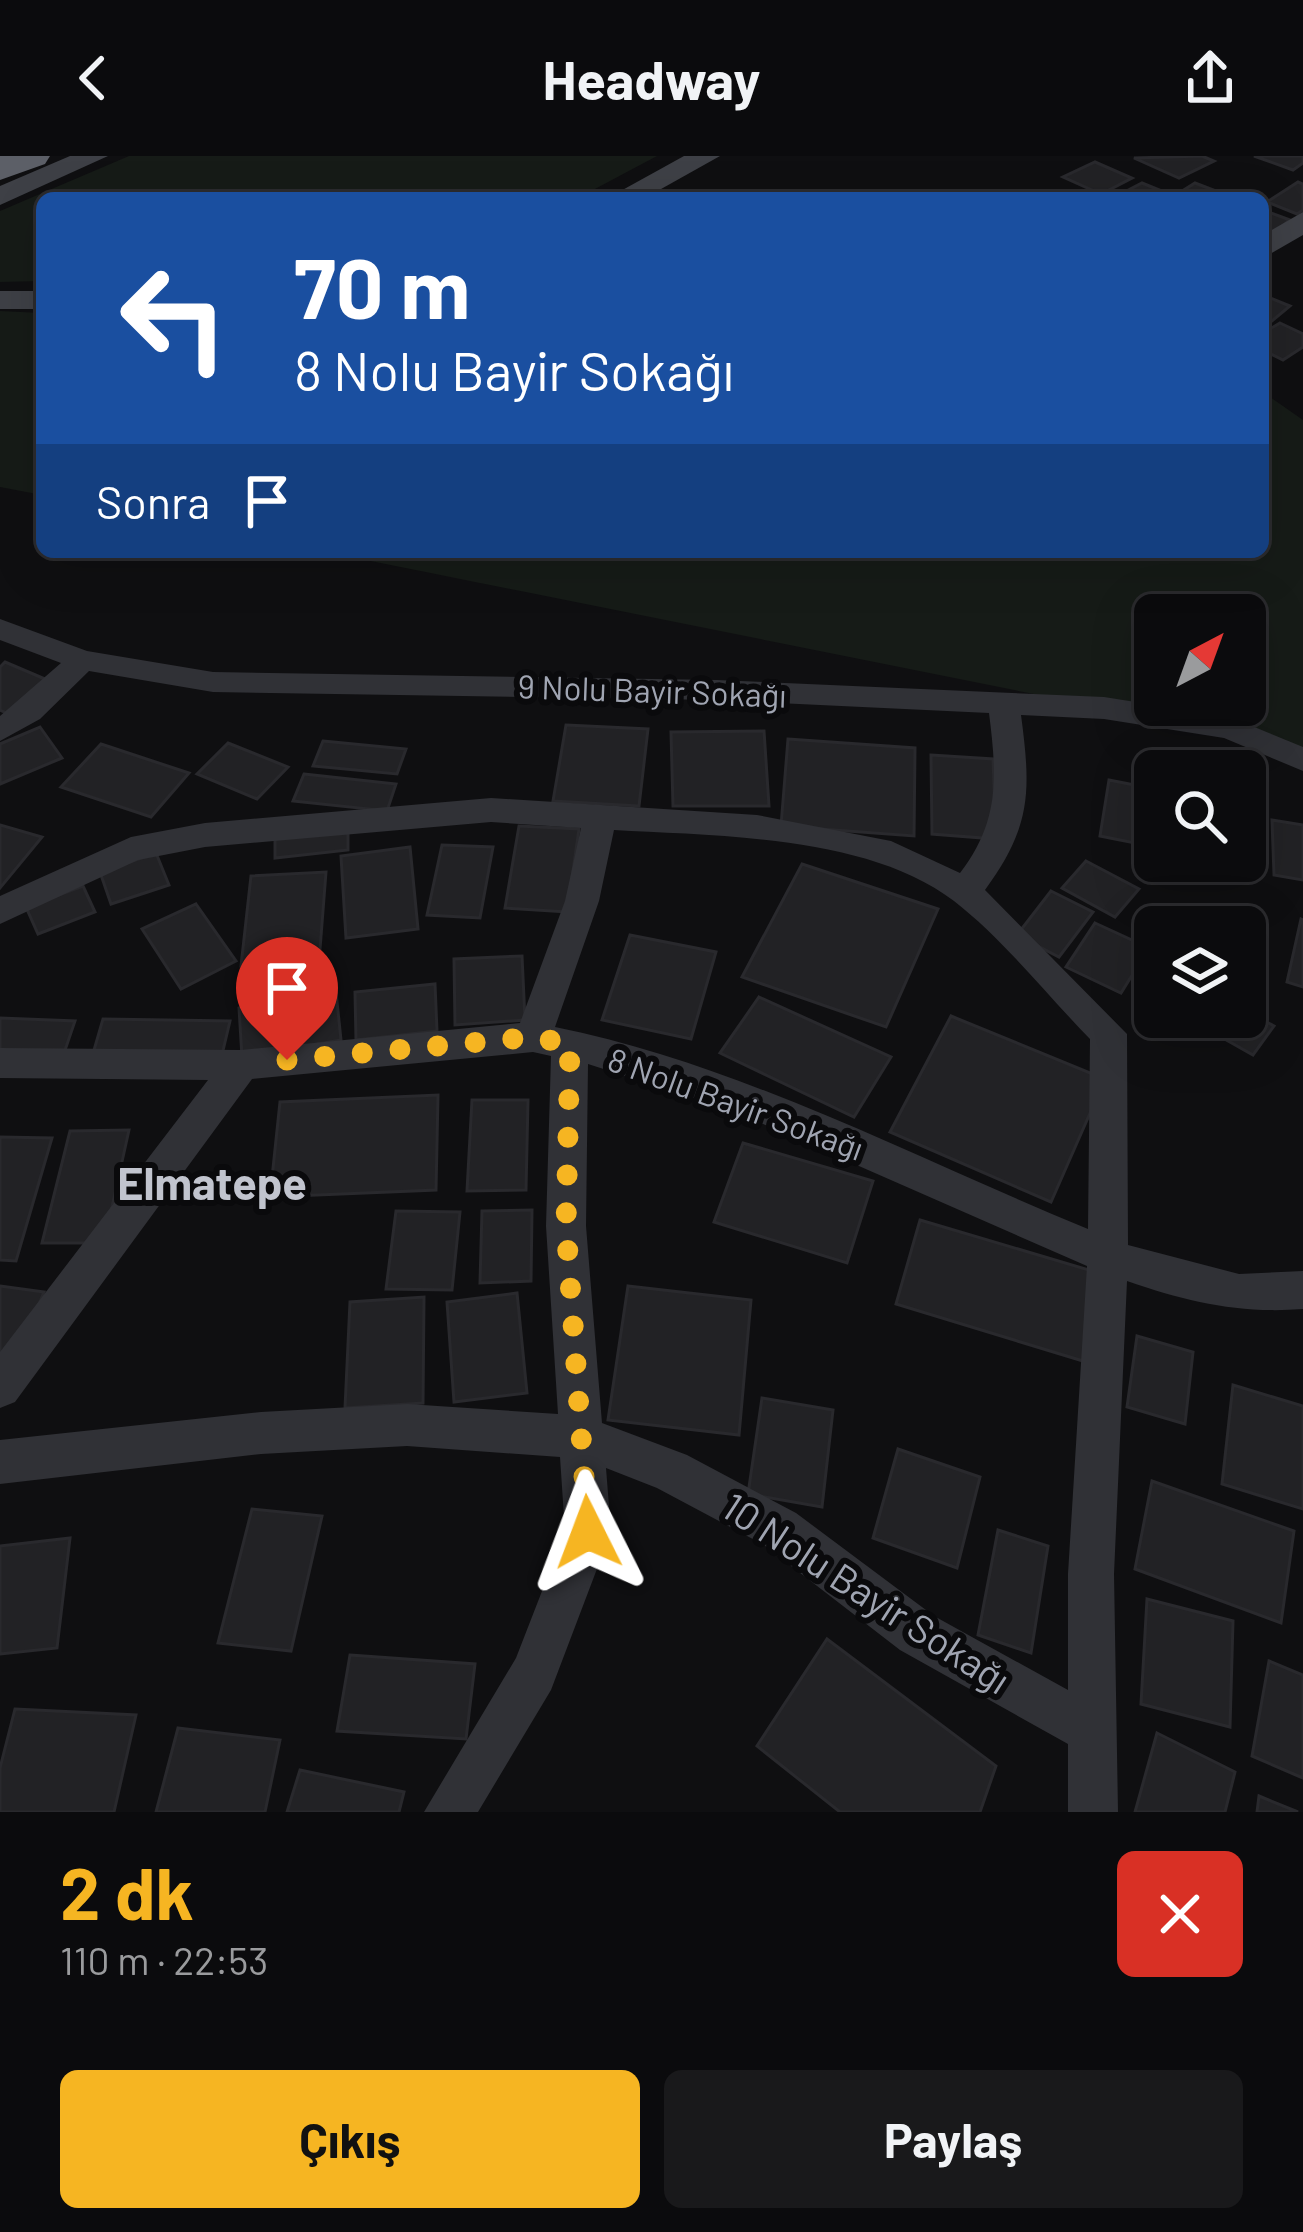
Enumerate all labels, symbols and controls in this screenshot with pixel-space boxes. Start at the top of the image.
icon: back [60,45,126,111]
icon: share [1177,45,1243,111]
text: Headway [543,46,761,111]
text: 70 m [294,235,470,336]
icon: left [96,240,252,396]
text: 8 Nolu Bayir Sokağı [294,337,734,402]
icon: arrive [234,468,300,534]
text: Sonra [96,474,210,528]
north arrow [1134,594,1266,726]
map controls [1134,594,1266,1038]
street label: 9 Nolu Bayir Sokağı [517,665,787,715]
button: search [1134,750,1266,882]
button: layers [1134,906,1266,1038]
pin [236,937,338,1060]
icon: arrive [254,955,320,1021]
street label: 8 Nolu Bayir Sokağı [603,1038,869,1168]
district label: Elmatepe [117,1155,307,1209]
position arrow [525,1469,651,1595]
street label: 10 Nolu Bayir Sokağı [714,1482,1020,1702]
text: 2 dk [60,1848,194,1934]
button: close [1117,1851,1243,1977]
text: 110 m · 22:53 [60,1936,268,1983]
button: Çıkış [60,2070,640,2208]
button: Paylaş [664,2070,1243,2208]

